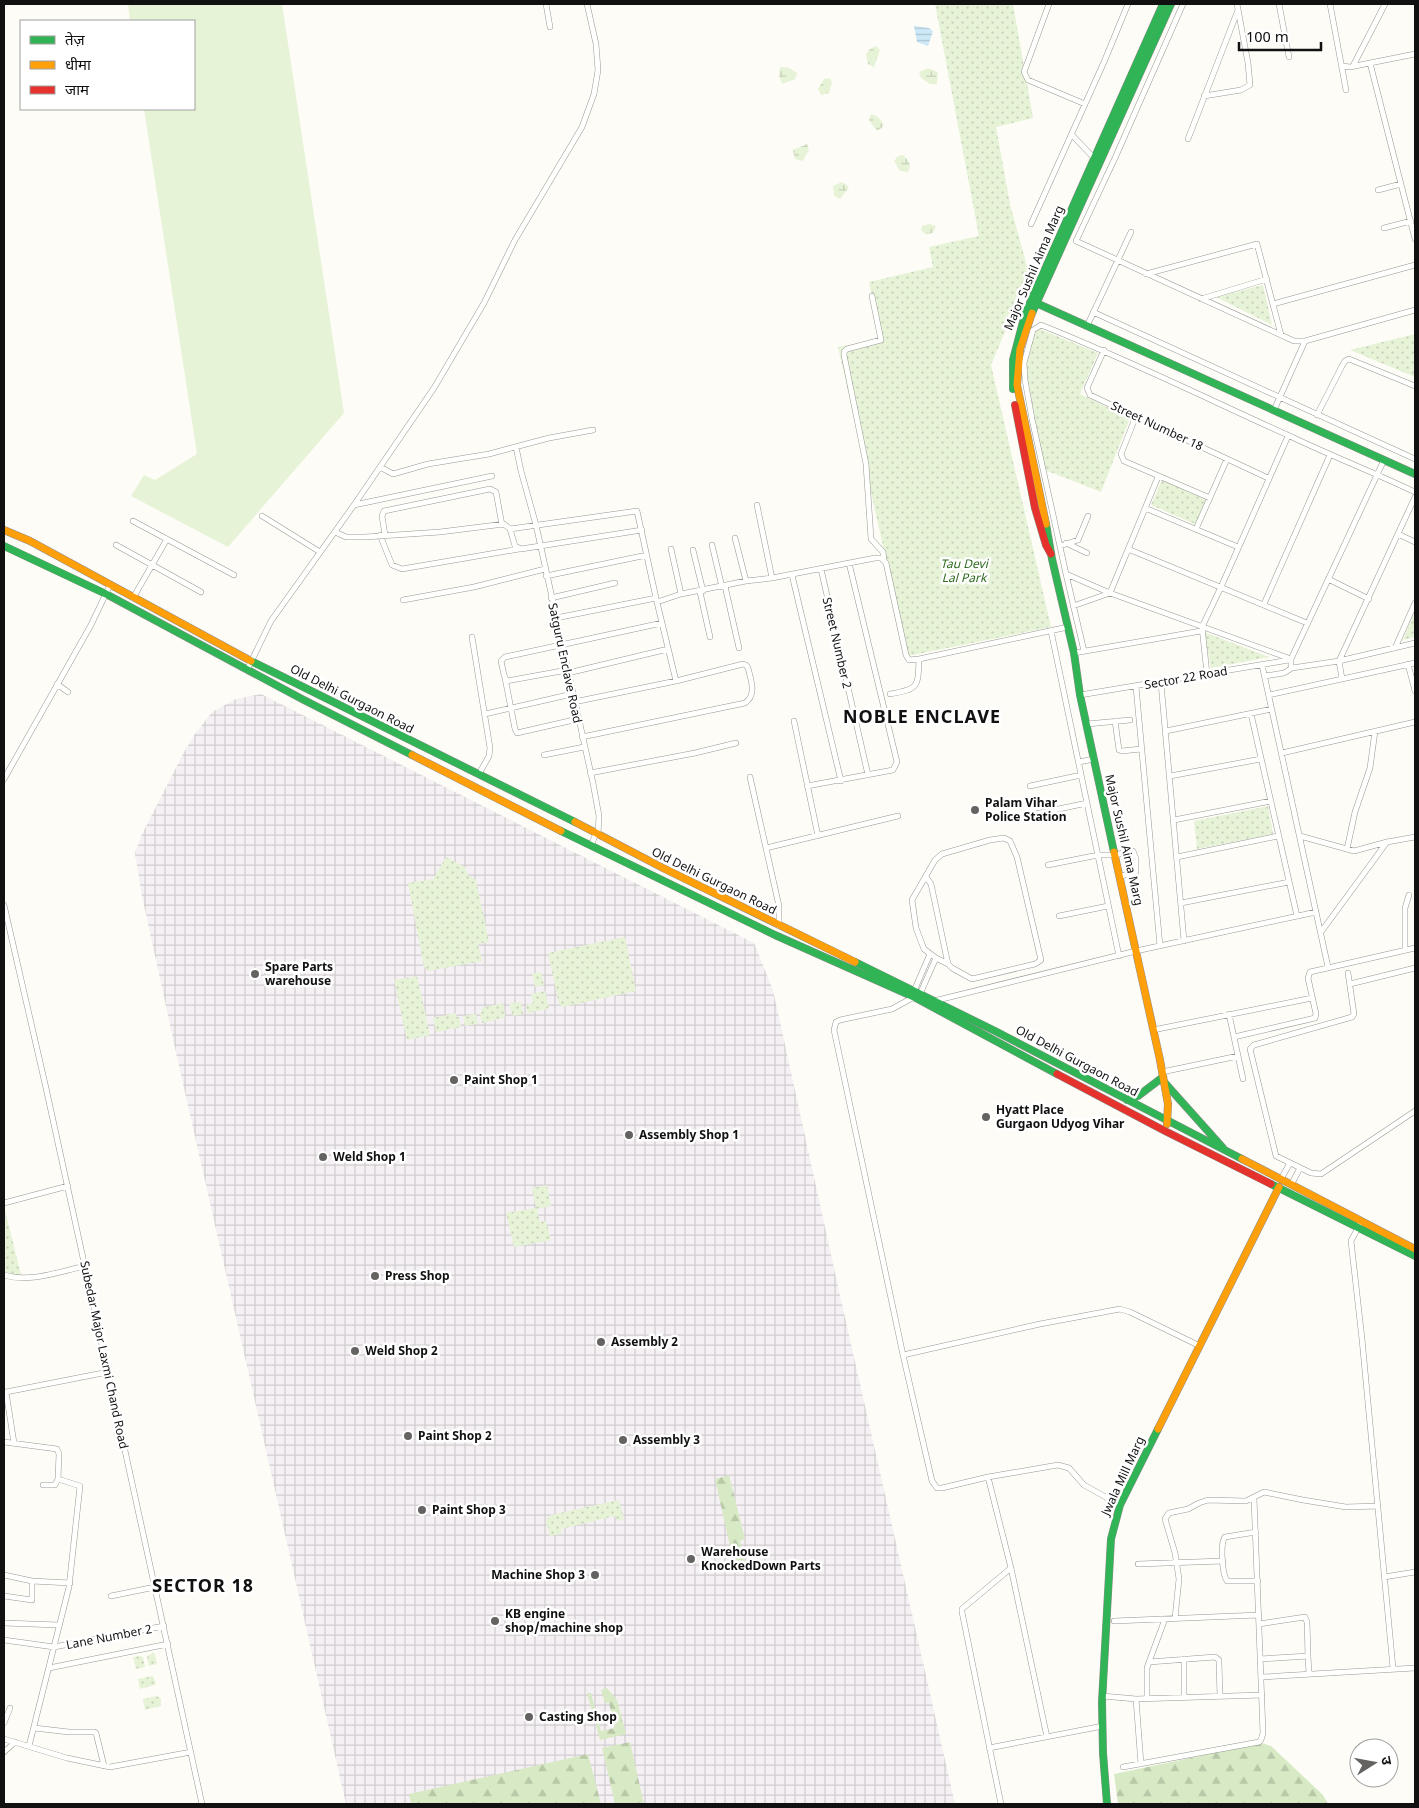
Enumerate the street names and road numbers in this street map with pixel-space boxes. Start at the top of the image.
street label: Major Sushil Aima Marg [1001,203,1069,333]
street label: Street Number 18 [1108,399,1205,455]
street label: Street Number 2 [818,596,854,690]
street label: Satguru Enclave Road [543,602,585,725]
street label: Old Delhi Gurgaon Road [287,662,416,738]
street label: Sector 22 Road [1143,664,1229,694]
street label: Major Sushil Aima Marg [1100,773,1146,907]
street label: Old Delhi Gurgaon Road [649,845,779,919]
street label: Old Delhi Gurgaon Road [1012,1023,1141,1101]
street label: Subedar Major Laxmi Chand Road [75,1260,131,1451]
street label: Jwala Mill Marg [1098,1434,1149,1519]
street label: Lane Number 2 [65,1622,153,1654]

